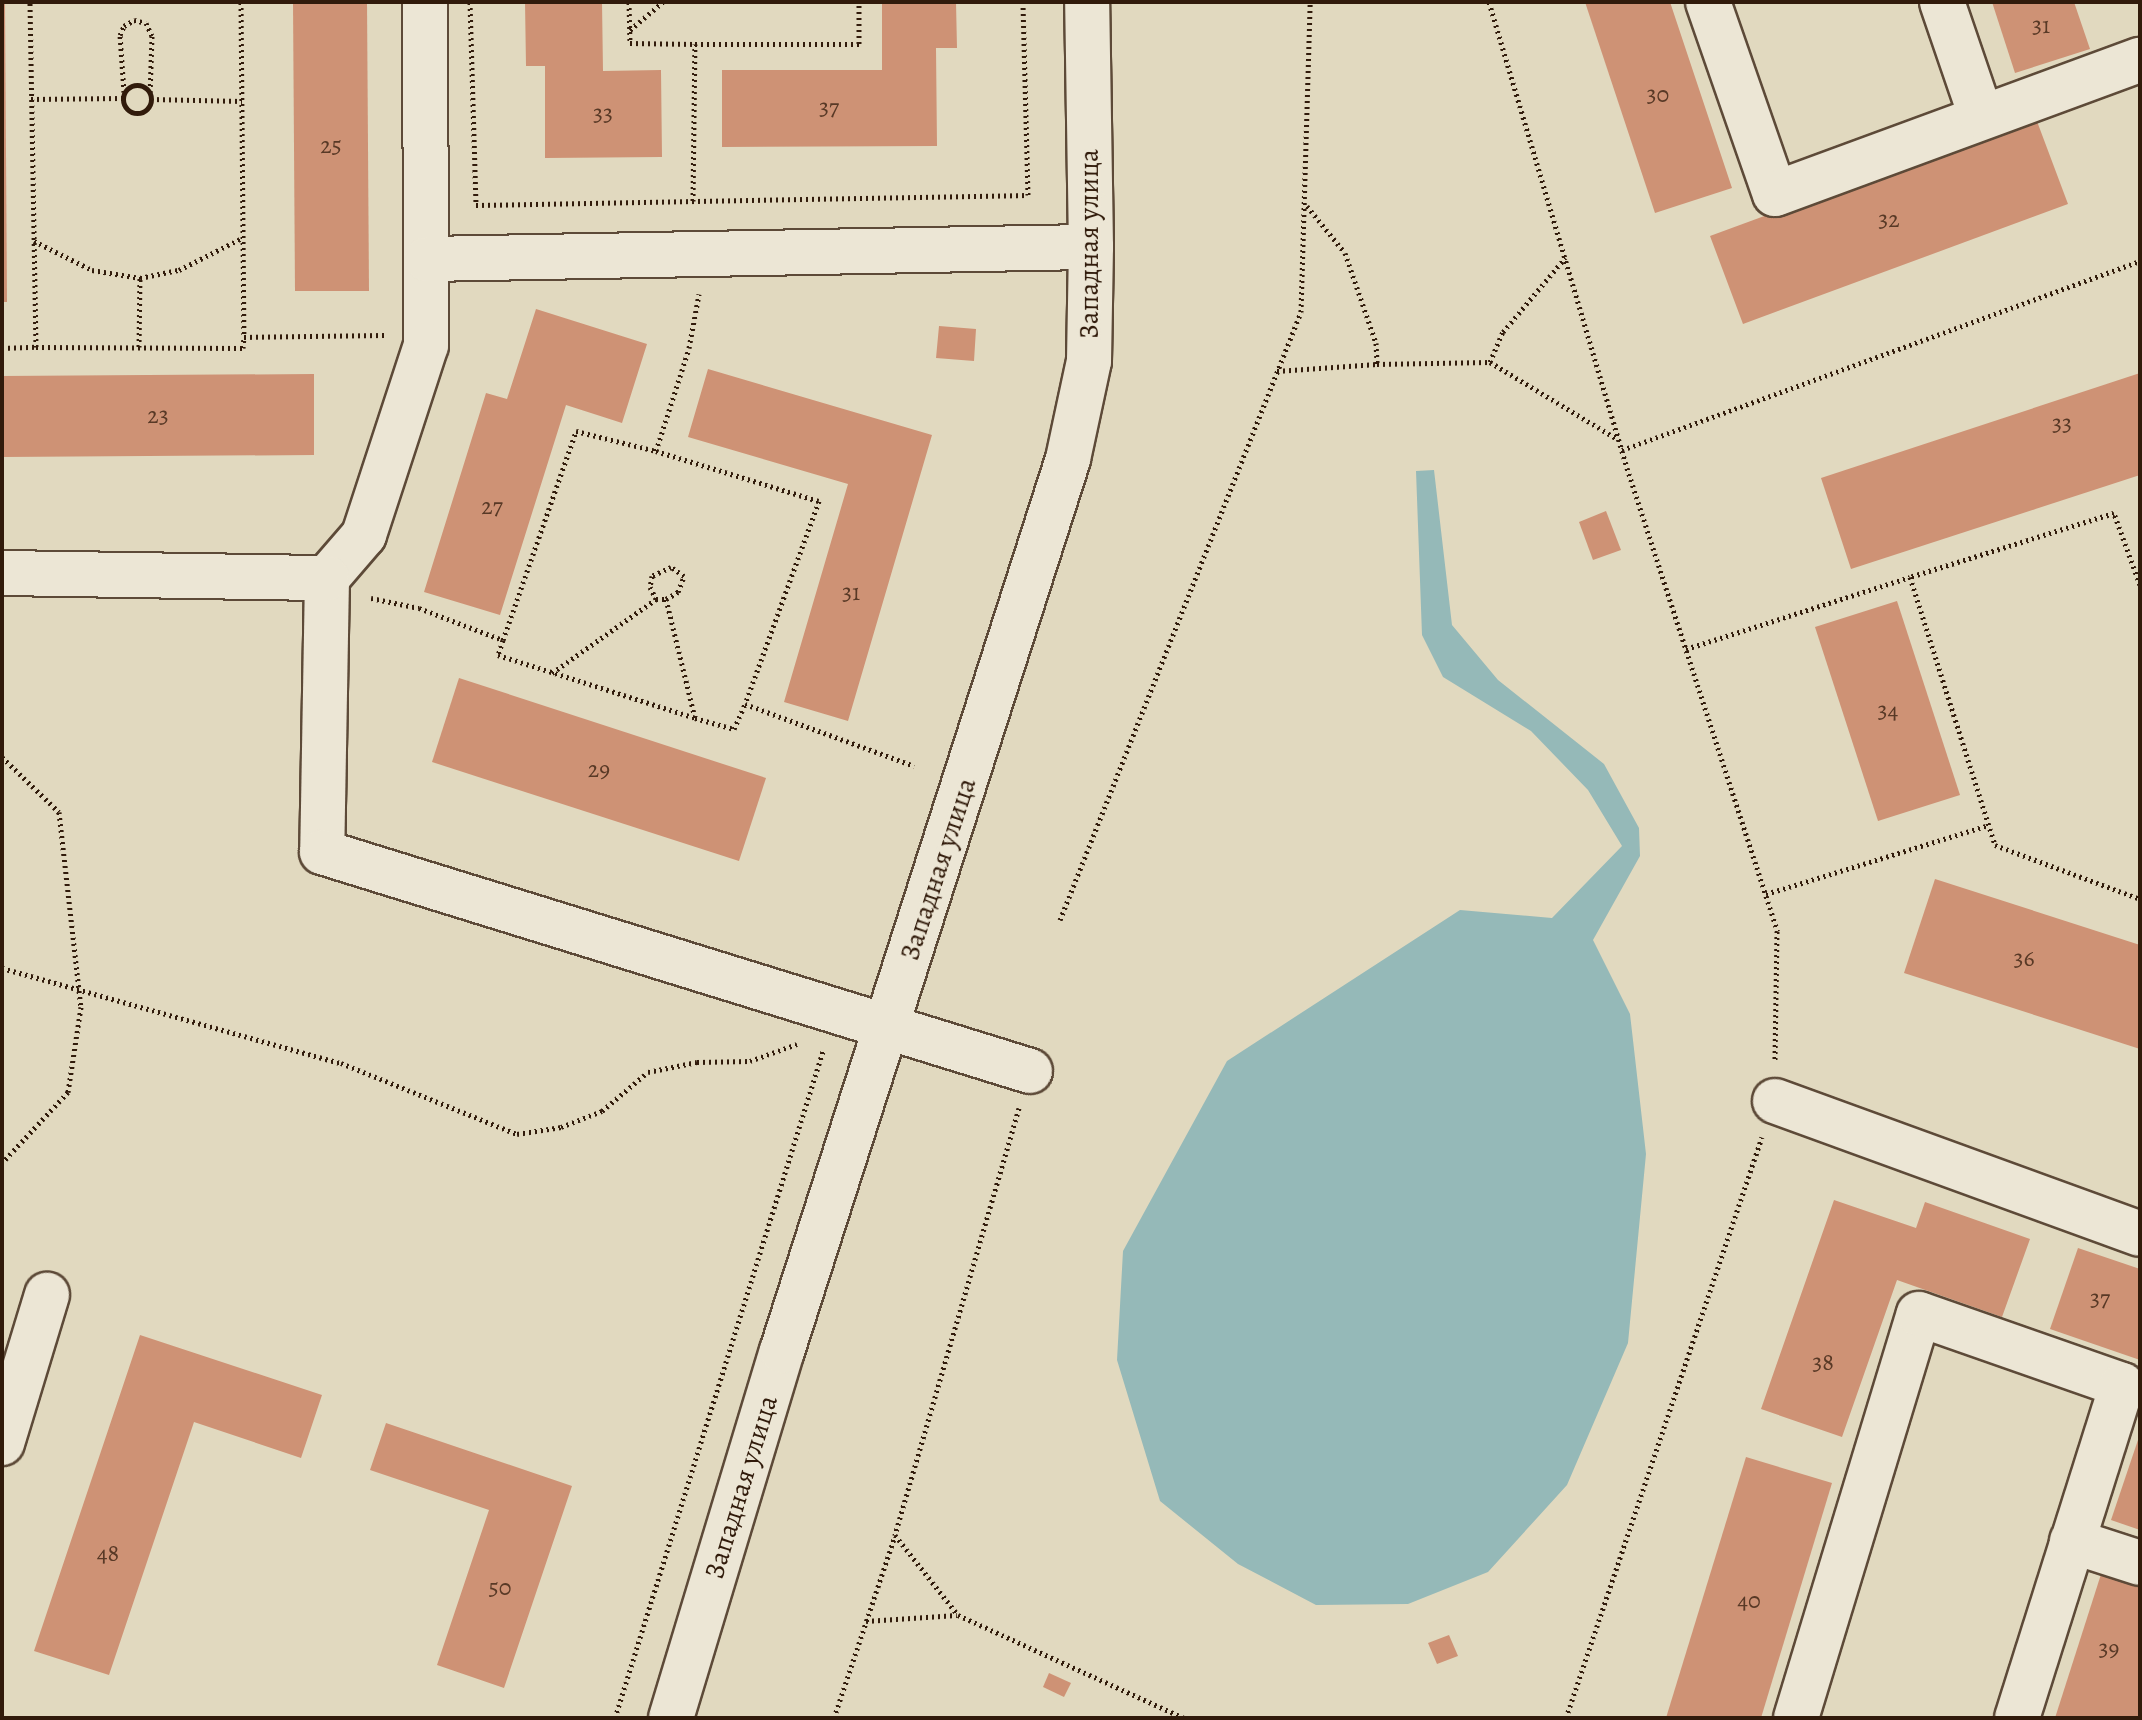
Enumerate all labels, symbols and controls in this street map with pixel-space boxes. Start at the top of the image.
house number: 31 [2032,12,2050,40]
house number: 30 [1647,81,1669,109]
house number: 37 [819,94,839,122]
house number: 33 [593,100,613,128]
house number: 25 [320,132,342,160]
street label: Западная улица [1072,149,1106,339]
house number: 32 [1878,206,1900,234]
house number: 23 [147,402,169,430]
house number: 33 [2052,410,2072,438]
house number: 27 [481,493,503,521]
house number: 31 [842,579,860,607]
house number: 34 [1878,697,1898,725]
house number: 29 [588,756,610,784]
street label: Западная улица [893,773,983,965]
house number: 36 [2013,945,2035,973]
house number: 37 [2090,1285,2110,1313]
house number: 38 [1812,1349,1834,1377]
street label: Западная улица [697,1391,785,1583]
house number: 48 [97,1540,119,1568]
house number: 50 [488,1574,512,1602]
house number: 40 [1737,1587,1761,1615]
house number: 39 [2099,1635,2119,1663]

